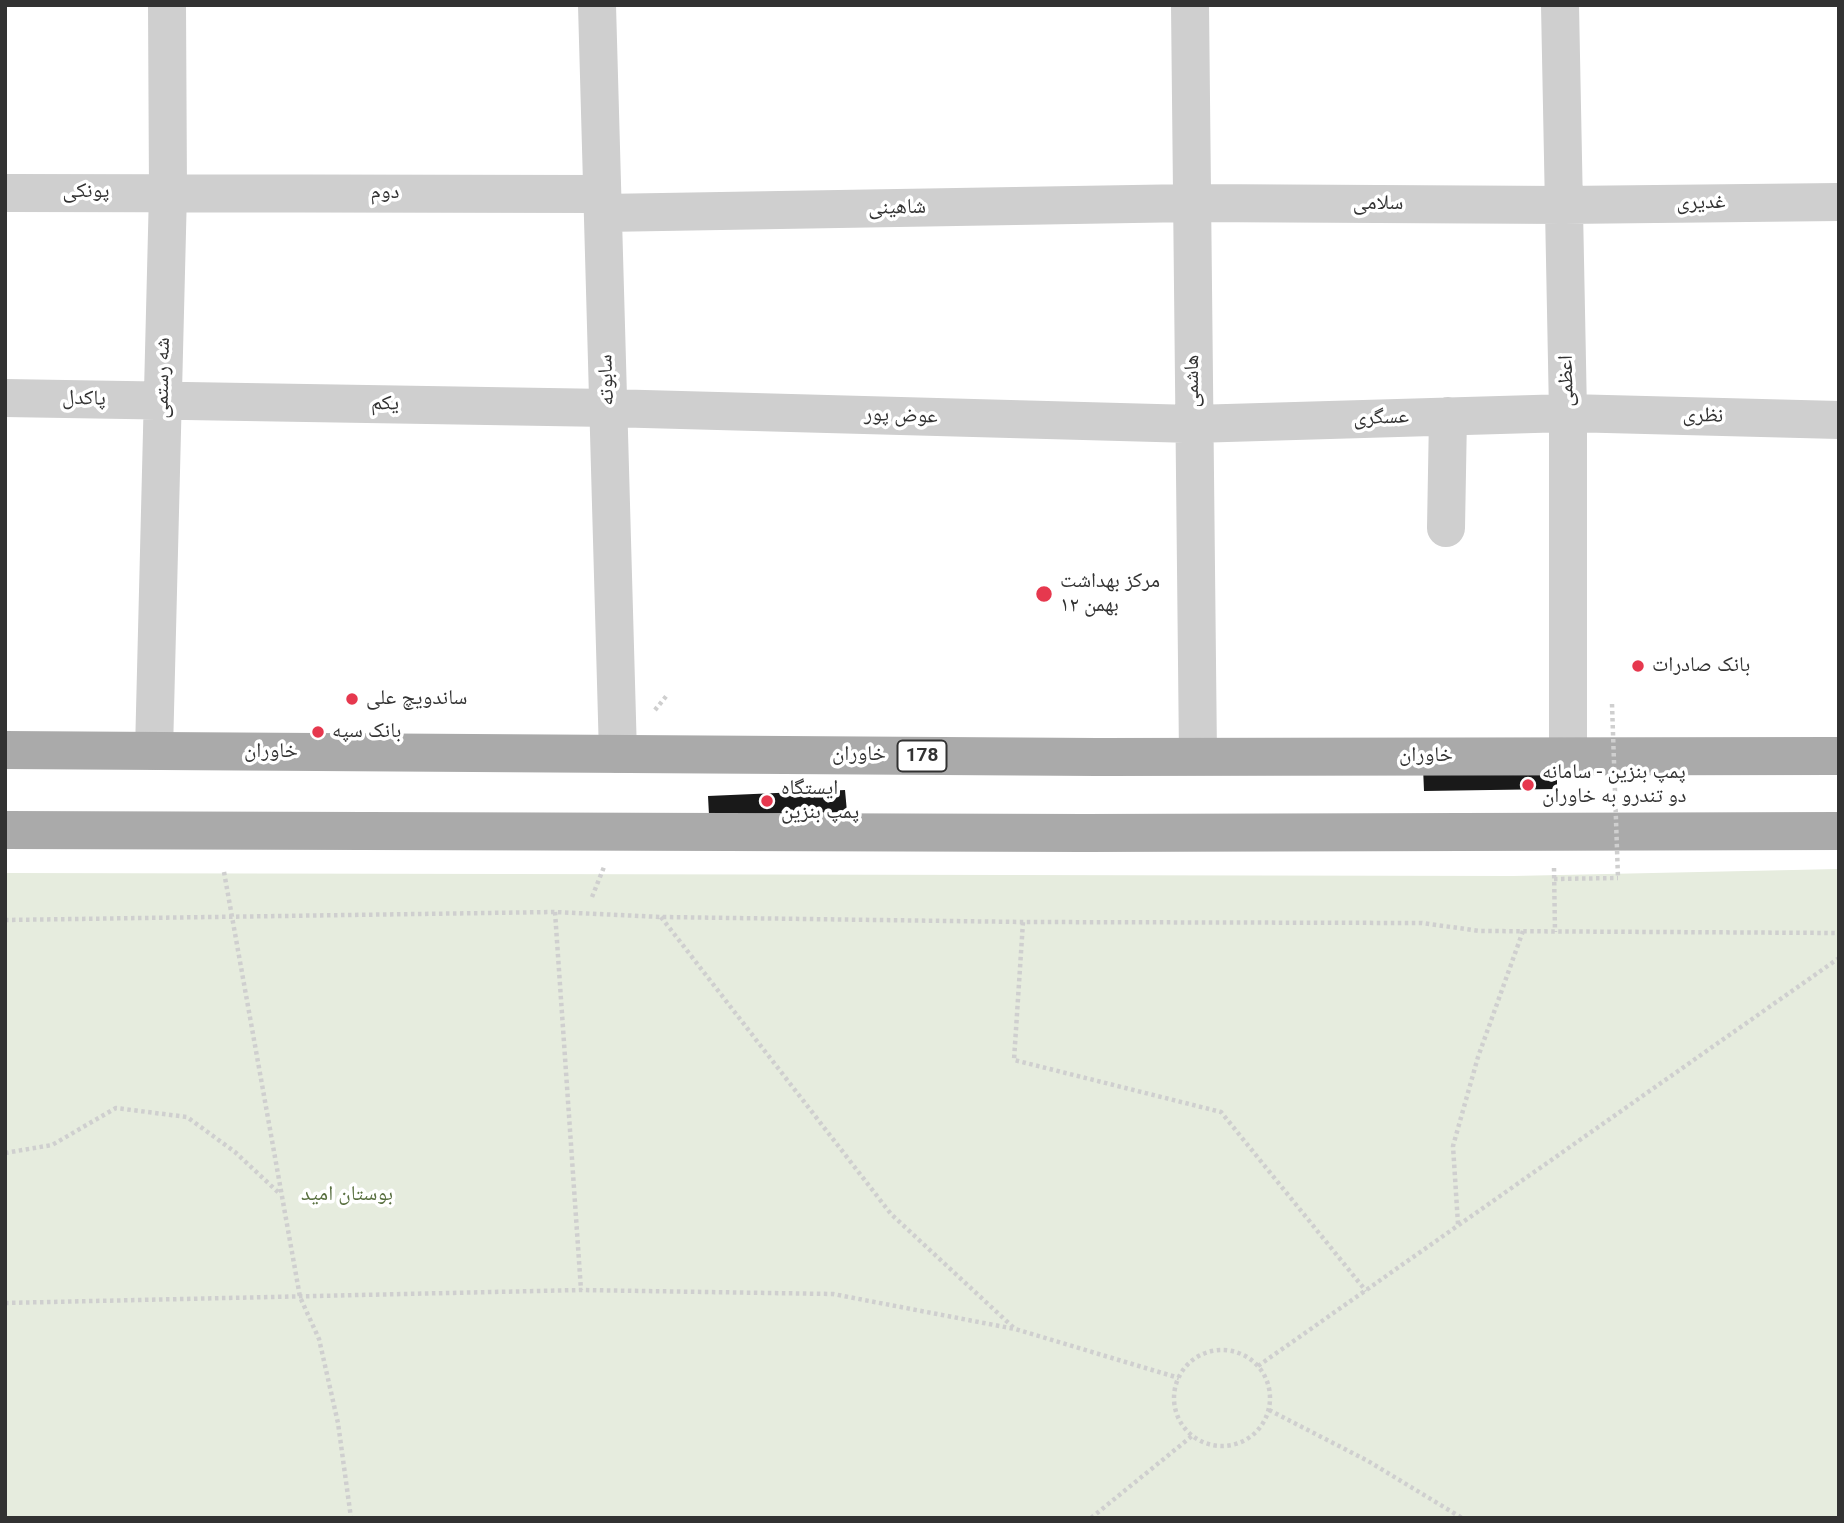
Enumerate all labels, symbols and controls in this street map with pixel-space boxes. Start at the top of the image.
street label: پونکی [63,179,109,205]
street label: دوم [371,180,399,206]
street label: غدیری [1676,190,1726,216]
street label: سلامی [1353,191,1403,217]
street label: شاهینی [868,195,926,221]
street label: شه رستمی [150,337,176,419]
street label: سابوته [594,354,620,406]
street label: هاشمی [1180,355,1206,407]
street label: اعظمی [1554,355,1580,407]
street label: پاکدل [62,386,106,412]
street label: یکم [371,391,399,417]
street label: عوض پور [864,402,938,430]
street label: نظری [1682,403,1724,429]
street label: عسگری [1353,404,1409,432]
place label: مرکز بهداشت ۱۲ بهمن [1060,569,1160,619]
marker: مرکز بهداشت ۱۲ بهمن [1034,584,1054,604]
place label: بانک صادرات [1652,653,1750,679]
marker: بانک صادرات [1630,658,1646,674]
place label: ساندویچ علی [366,686,467,712]
marker: ساندویچ علی [344,691,360,707]
place label: بانک سپه [332,719,401,745]
marker: بانک سپه [310,724,326,740]
street label: خاوران [244,739,298,765]
road number: 178 [898,740,946,772]
street label: خاوران [832,742,886,768]
street label: خاوران [1399,743,1453,769]
place label: پمپ بنزین - سامانه دو تندرو به خاوران [1542,760,1687,810]
place label: ایستگاه پمپ بنزین [781,776,859,826]
marker: پمپ بنزین - سامانه دو تندرو به خاوران [1520,777,1536,793]
marker: ایستگاه پمپ بنزین [759,793,775,809]
park label: بوستان امید [301,1182,393,1208]

